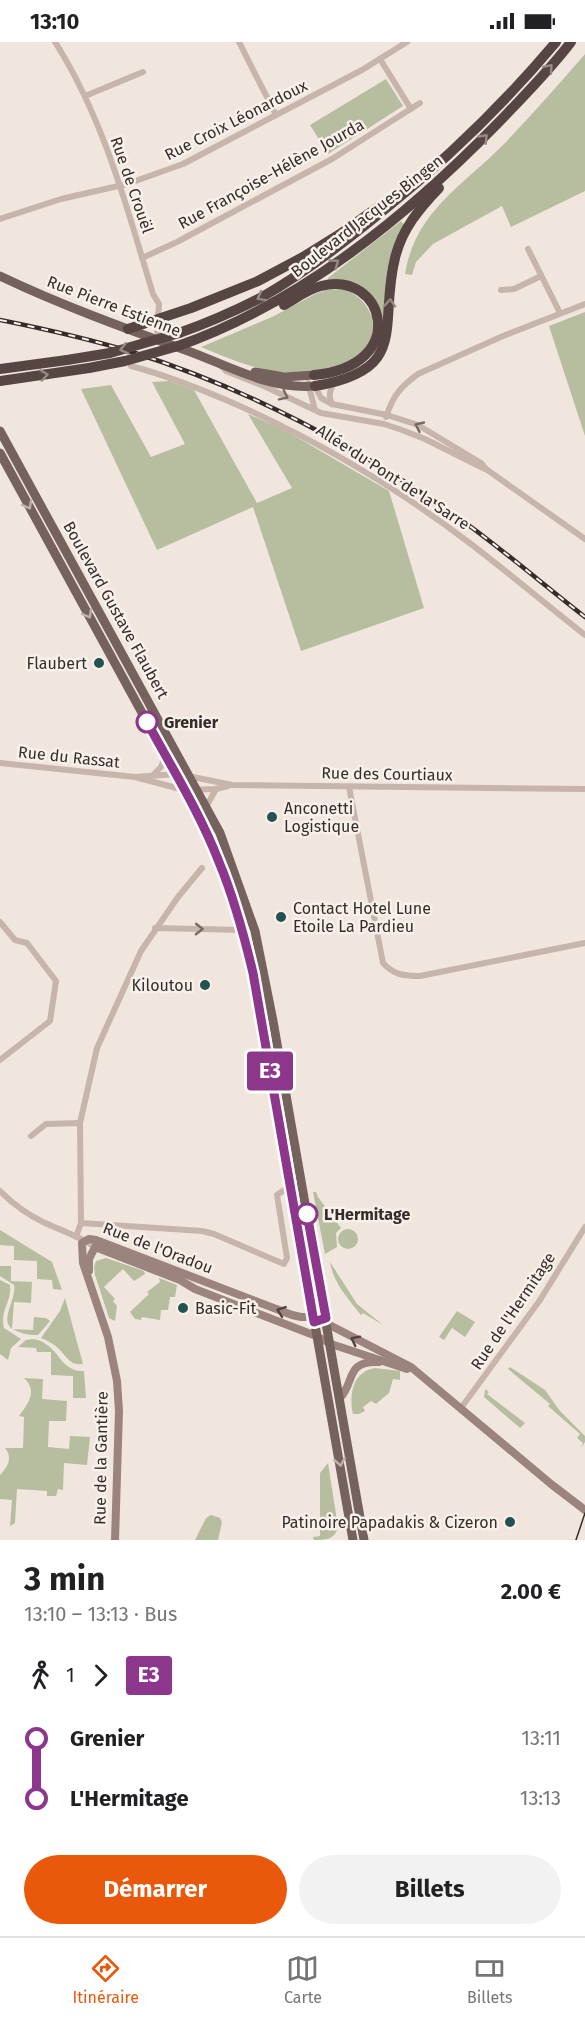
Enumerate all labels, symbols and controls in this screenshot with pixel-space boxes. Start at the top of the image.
text: 13:10 [30,8,79,35]
one-way arrow [542,64,553,75]
street label: Rue Croix Léonardoux [161,76,311,164]
street label: Rue Françoise-Hélène Jourda [175,115,368,234]
street label: Rue de Crouël [107,134,158,236]
one-way arrow [476,134,487,145]
street label: Boulevard Jacques Bingen [287,151,447,281]
one-way arrow [328,259,339,270]
street label: Rue Pierre Estienne [44,272,184,340]
one-way arrow [257,290,267,301]
one-way arrow [383,299,396,308]
one-way arrow [119,342,129,355]
one-way arrow [40,369,49,381]
one-way arrow [278,388,289,400]
street label: Allée du Pont de la Sarre [313,420,473,534]
one-way arrow [414,422,425,434]
one-way arrow [21,498,32,509]
street label: Boulevard Gustave Flaubert [59,518,173,702]
one-way arrow [81,607,92,618]
place label: Flaubert [27,654,87,673]
marker: Flaubert [92,656,106,670]
marker: Grenier [136,711,158,733]
place label: Grenier [164,713,219,732]
street label: Rue du Rassat [17,742,121,772]
street label: Rue des Courtiaux [321,763,453,785]
place label: Anconetti Logistique [284,799,359,836]
marker: Anconetti Logistique [265,810,279,824]
place label: Contact Hotel Lune Etoile La Pardieu [293,899,431,936]
marker: Contact Hotel Lune Etoile La Pardieu [274,910,288,924]
one-way arrow [194,923,203,936]
place label: Kiloutou [132,976,193,995]
marker: Kiloutou [198,978,212,992]
line badge: E3 [243,1052,297,1090]
text: E3 [259,1058,281,1084]
marker: L'Hermitage [296,1203,318,1225]
place label: L'Hermitage [324,1205,410,1224]
street label: Rue de l'Oradou [100,1218,216,1278]
street label: Rue de l'Hermitage [467,1249,559,1373]
place label: Basic-Fit [195,1299,256,1318]
marker: Basic-Fit [176,1301,190,1315]
one-way arrow [276,1305,287,1318]
one-way arrow [351,1336,361,1347]
street label: Rue de la Gantière [90,1391,112,1525]
one-way arrow [333,1458,345,1467]
place label: Patinoire Papadakis & Cizeron [281,1513,498,1532]
marker: Patinoire Papadakis & Cizeron [503,1515,517,1529]
text: 3 min [24,1559,105,1599]
text: 2.00 € [501,1578,561,1605]
text: 13:10 – 13:13 · Bus [24,1602,177,1626]
icon: walk [24,1659,57,1692]
icon: forward [84,1659,117,1692]
text: E3 [138,1662,160,1688]
text: 1 [66,1663,75,1687]
text: Grenier [70,1725,144,1752]
text: 13:11 [521,1726,561,1750]
text: L'Hermitage [70,1785,189,1812]
text: 13:13 [520,1786,561,1810]
button: Démarrer [24,1855,287,1924]
button: Billets [299,1855,561,1924]
tab: Itinéraire [73,1952,139,2007]
tab: Carte [284,1952,322,2007]
tab: Billets [467,1952,512,2007]

